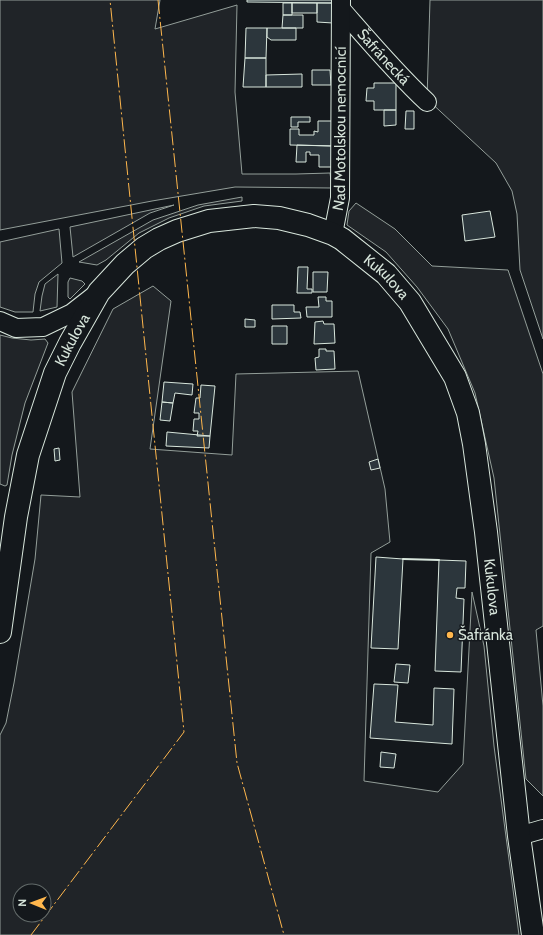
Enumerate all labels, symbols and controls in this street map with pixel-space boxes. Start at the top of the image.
street label: Šafránecká [354,25,414,89]
street label: Nad Motolskou nemocnicí [329,46,350,212]
street label: Kukulova [360,251,413,304]
street label: Kukulova [51,310,94,369]
street label: Kukulova [480,558,504,617]
place label: Šafránka [458,625,514,644]
marker: Šafránka [445,630,455,640]
north arrow [12,883,52,923]
text: N [15,899,29,907]

